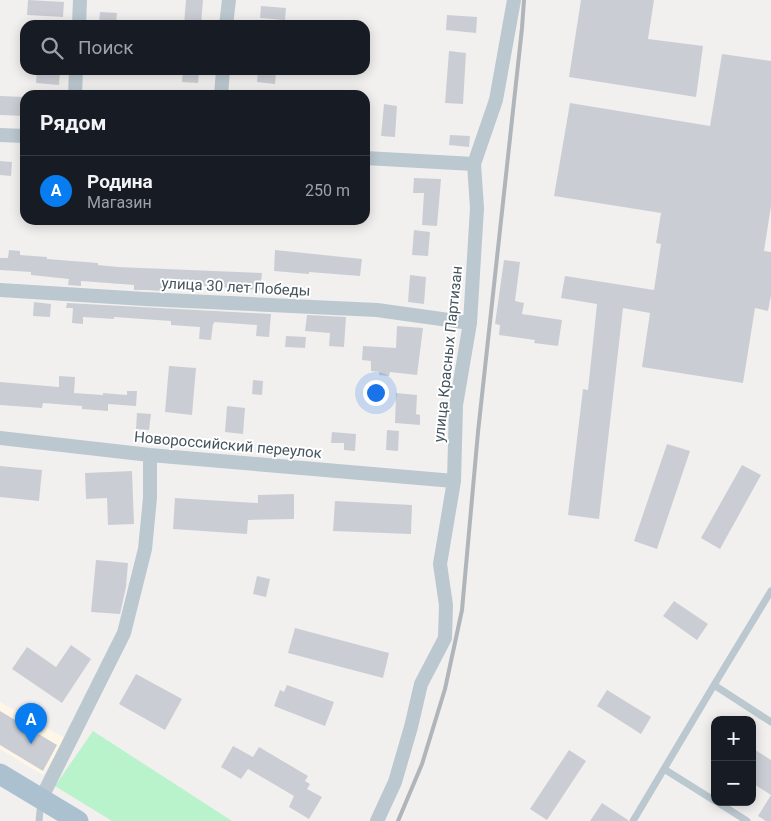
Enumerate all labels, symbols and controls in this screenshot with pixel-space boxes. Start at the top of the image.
search box [20,20,370,75]
icon: search [38,34,66,62]
text: Поиск [78,36,134,59]
text: Рядом [40,111,106,135]
text: Родина [87,170,153,193]
text: A [51,181,61,200]
text: 250 m [305,181,350,200]
text: Магазин [87,193,152,212]
street label: улица Красных Партизан [430,265,466,443]
street label: улица 30 лет Победы [161,274,311,300]
your location [363,380,389,406]
street label: Новороссийский переулок [133,428,323,462]
pin: A [15,703,47,744]
map controls [711,716,756,806]
button: + [711,716,756,761]
button: − [711,761,756,806]

